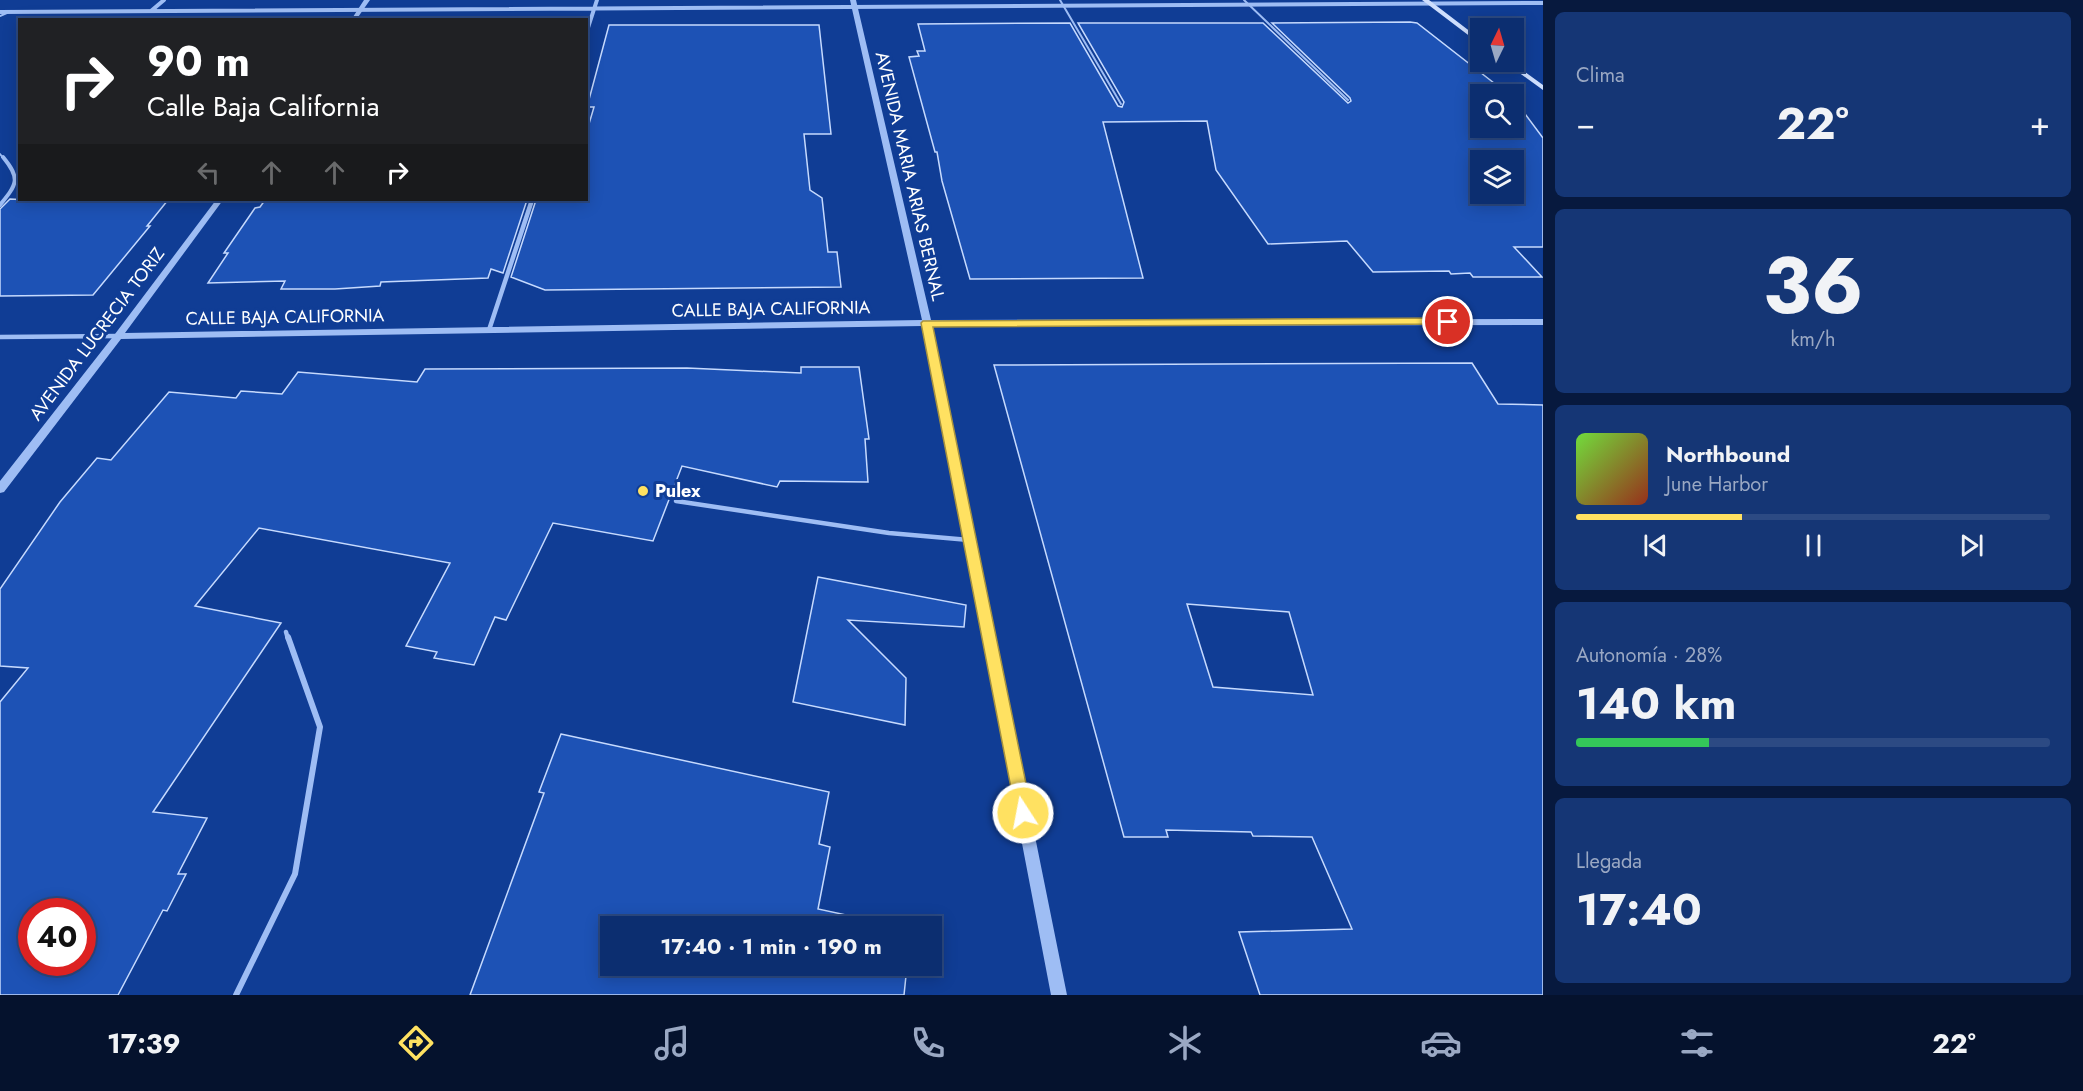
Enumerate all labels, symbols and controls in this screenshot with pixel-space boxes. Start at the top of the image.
north arrow [1470,18,1524,72]
map controls [1470,18,1524,204]
text: 90 m [147,31,250,92]
icon: right [48,42,126,120]
street label: AVENIDA MARIA ARIAS BERNAL [869,49,951,303]
text: Clima [1576,61,1625,90]
button: search [1470,84,1524,138]
text: Calle Baja California [147,87,379,126]
text: 22° [1776,91,1849,156]
text: − [1576,100,1595,147]
text: + [2030,100,2050,147]
button: layers [1470,150,1524,204]
icon: left [192,156,225,189]
icon: ahead [255,156,288,189]
icon: ahead [318,156,351,189]
icon: right [381,156,414,189]
text: 36 [1763,230,1863,342]
street label: AVENIDA LUCRECIA TORIZ [23,242,171,426]
street label: CALLE BAJA CALIFORNIA [671,294,871,324]
pin [1422,296,1473,347]
street label: CALLE BAJA CALIFORNIA [185,302,385,332]
icon: arrive [1431,305,1464,338]
text: km/h [1790,325,1836,354]
text: Northbound [1666,438,1790,470]
text: June Harbor [1666,470,1768,499]
place label: Pulex [655,478,701,504]
marker: Pulex [636,484,650,498]
icon: previous [1639,529,1672,562]
icon: pause [1797,529,1830,562]
icon: next [1955,529,1988,562]
text: Autonomía · 28% [1576,641,1722,670]
text: 140 km [1576,671,1736,736]
position arrow [991,781,1055,845]
text: Llegada [1576,847,1642,876]
text: 17:40 [1576,877,1702,942]
speed limit sign: 40 [18,898,96,976]
text: 17:40 · 1 min · 190 m [660,930,882,962]
icon: directions [395,1022,437,1064]
icon: music [651,1022,693,1064]
icon: phone [907,1022,949,1064]
icon: climate [1164,1022,1206,1064]
icon: car [1420,1022,1462,1064]
icon: filters [1676,1022,1718,1064]
text: 17:39 [107,1024,181,1063]
text: 22° [1932,1024,1976,1063]

